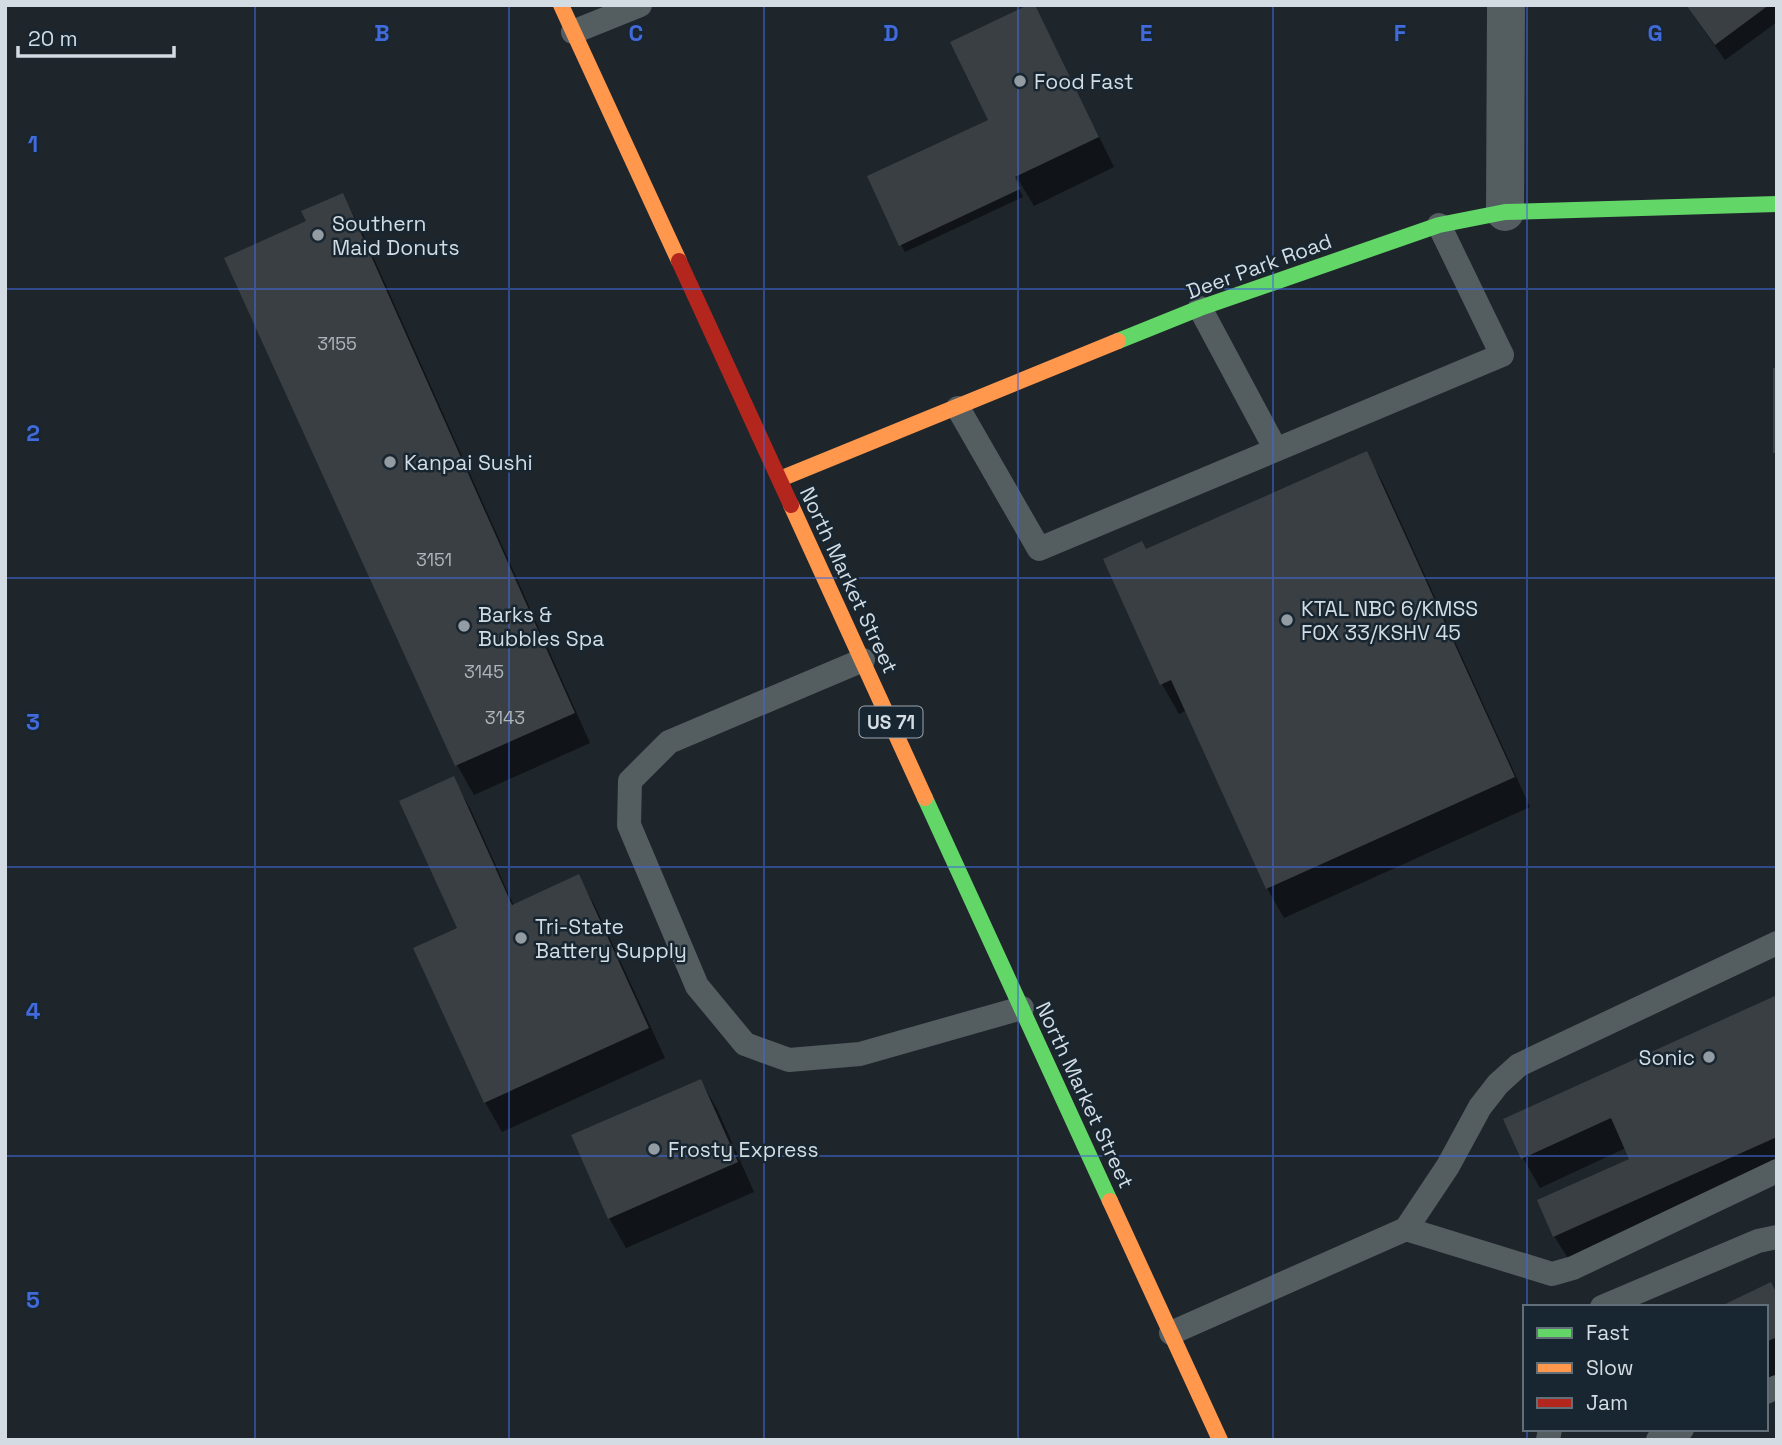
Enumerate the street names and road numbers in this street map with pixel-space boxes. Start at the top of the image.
street label: Deer Park Road [1183,227,1335,305]
street label: North Market Street [794,482,904,678]
road number: US 71 [860,706,922,737]
street label: North Market Street [1030,997,1140,1193]

